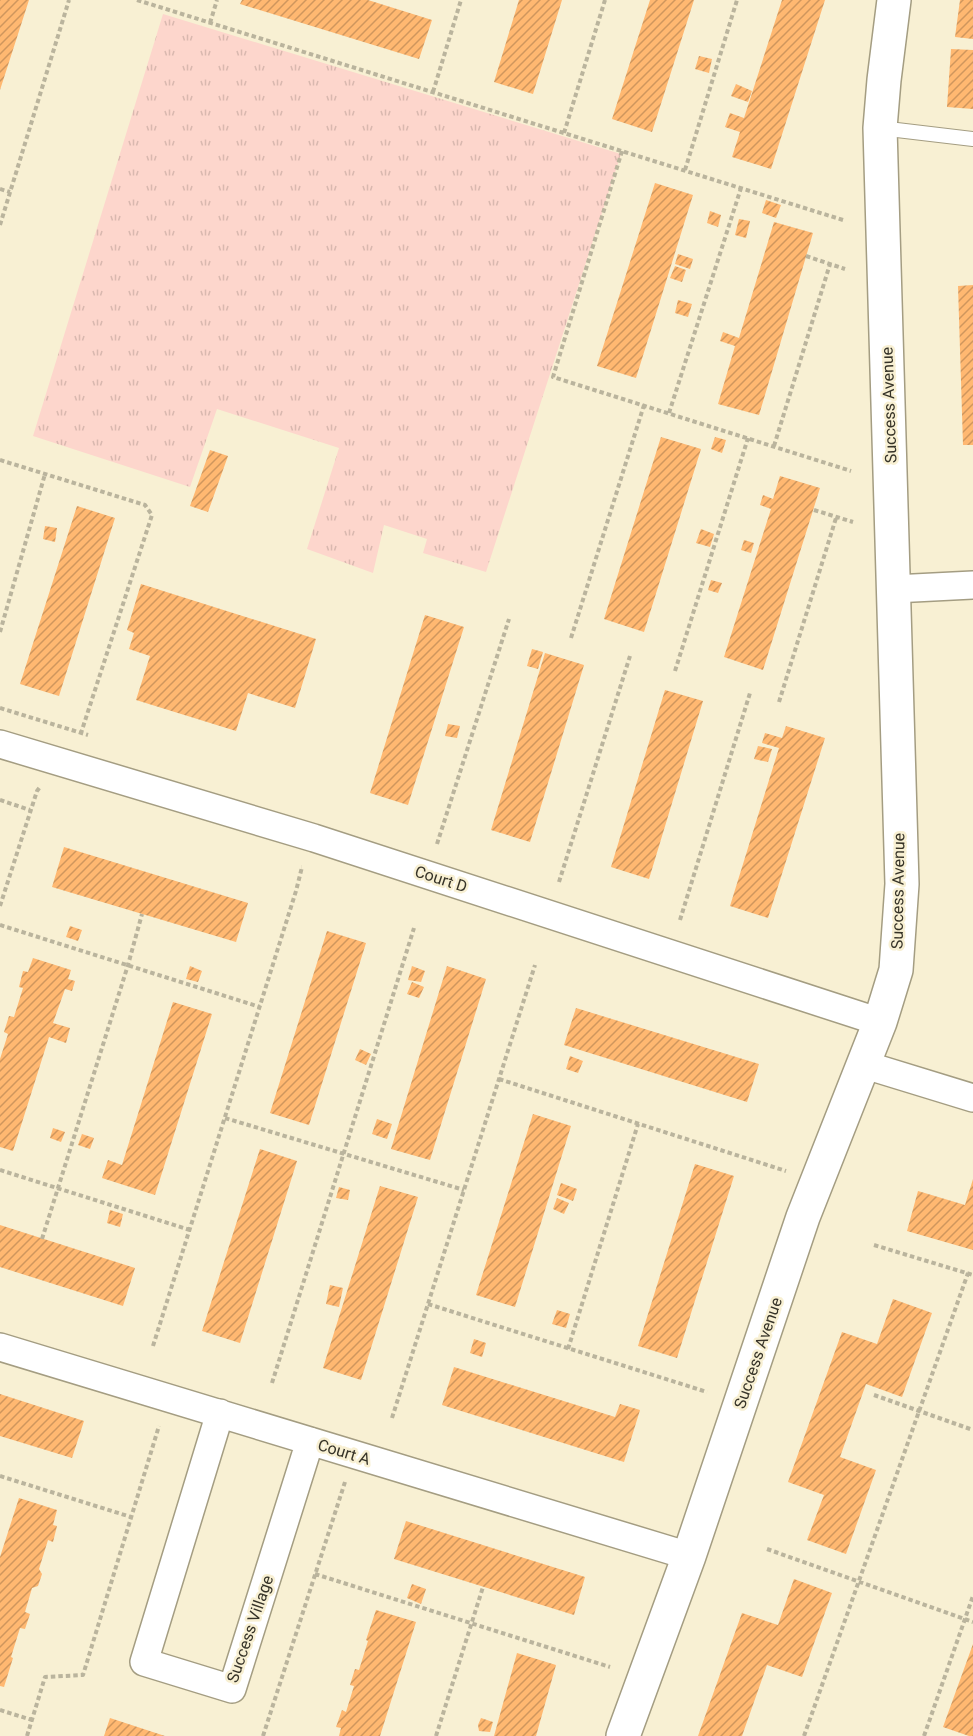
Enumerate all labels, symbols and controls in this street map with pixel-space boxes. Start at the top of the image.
street label: Success Avenue [877,347,901,463]
street label: Success Avenue [887,833,909,949]
street label: Court D [412,862,470,896]
street label: Success Avenue [730,1295,786,1411]
street label: Court A [315,1435,373,1469]
street label: Success Village [223,1573,277,1685]

